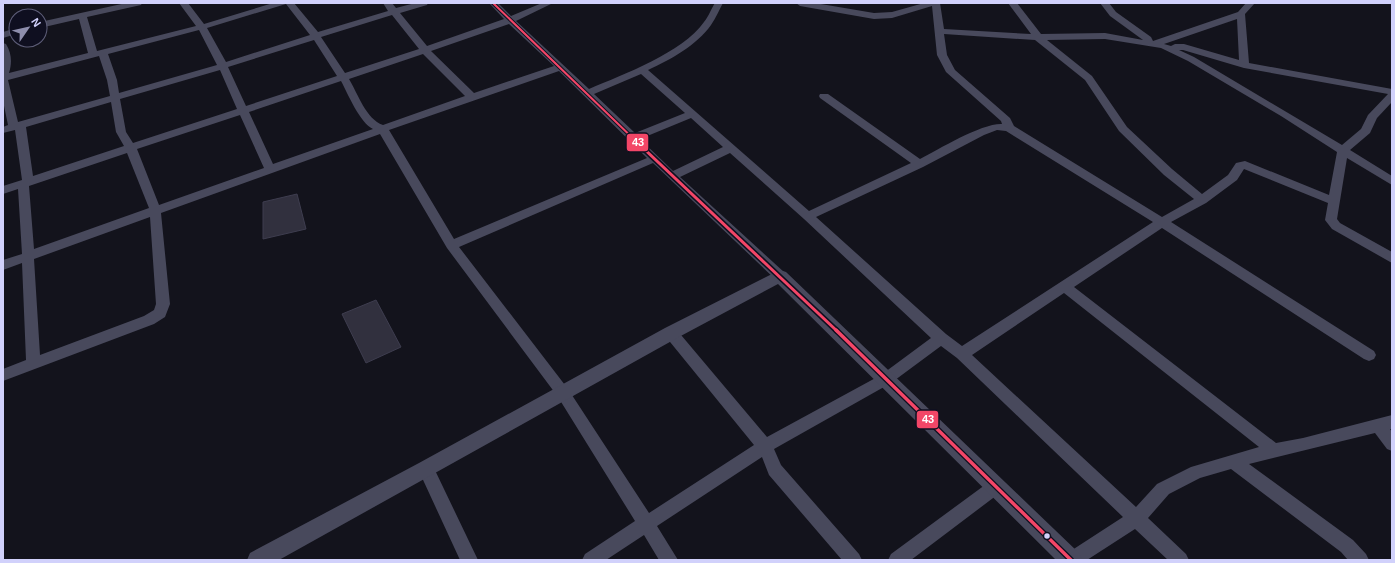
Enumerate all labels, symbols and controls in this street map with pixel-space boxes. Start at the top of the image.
north arrow [8,8,48,48]
text: N [29,16,44,29]
line badge: 43 [626,133,649,152]
text: 43 [632,136,644,148]
line badge: 43 [916,410,939,429]
text: 43 [922,413,934,425]
unlabelled marker [1042,531,1052,541]

